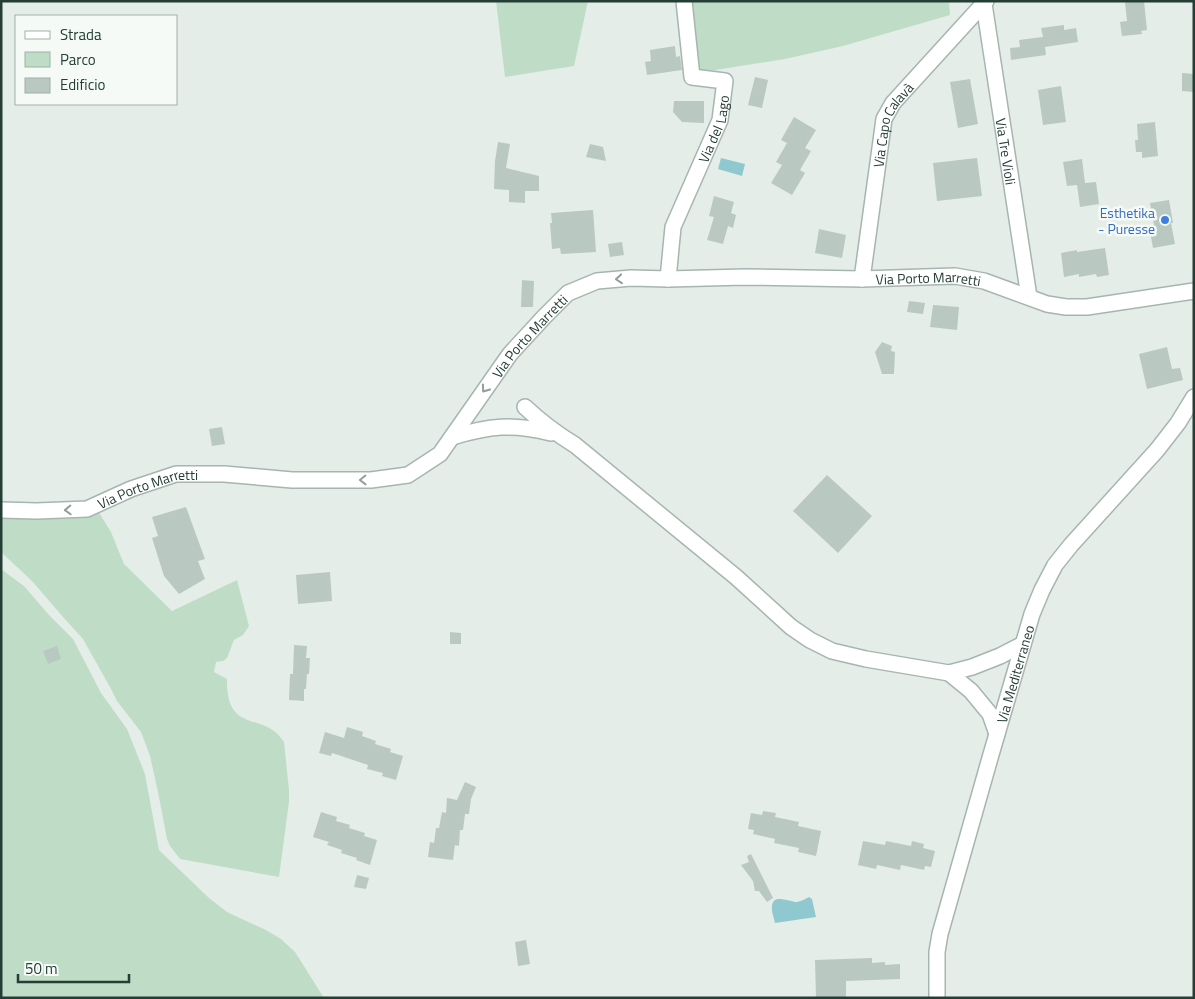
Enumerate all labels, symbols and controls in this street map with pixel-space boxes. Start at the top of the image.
legend [15,15,178,105]
text: Strada [60,23,102,46]
text: Parco [60,48,96,71]
text: Edificio [60,73,105,96]
street label: Via Capo Calavà [867,77,918,169]
street label: Via del Lago [692,94,734,166]
street label: Via Tre Violi [991,116,1022,186]
place label: Esthetika - Puresse [1098,202,1155,239]
marker: Esthetika - Puresse [1159,214,1171,226]
street label: Via Porto Marretti [875,265,983,291]
one-way arrow [615,273,623,284]
street label: Via Porto Marretti [486,289,572,382]
one-way arrow [482,383,491,393]
street label: Via Porto Marretti [94,463,198,514]
one-way arrow [359,475,367,485]
one-way arrow [64,504,72,515]
street label: Via Mediterraneo [990,622,1039,725]
scale bar [18,952,129,984]
text: 50 m [25,957,58,980]

